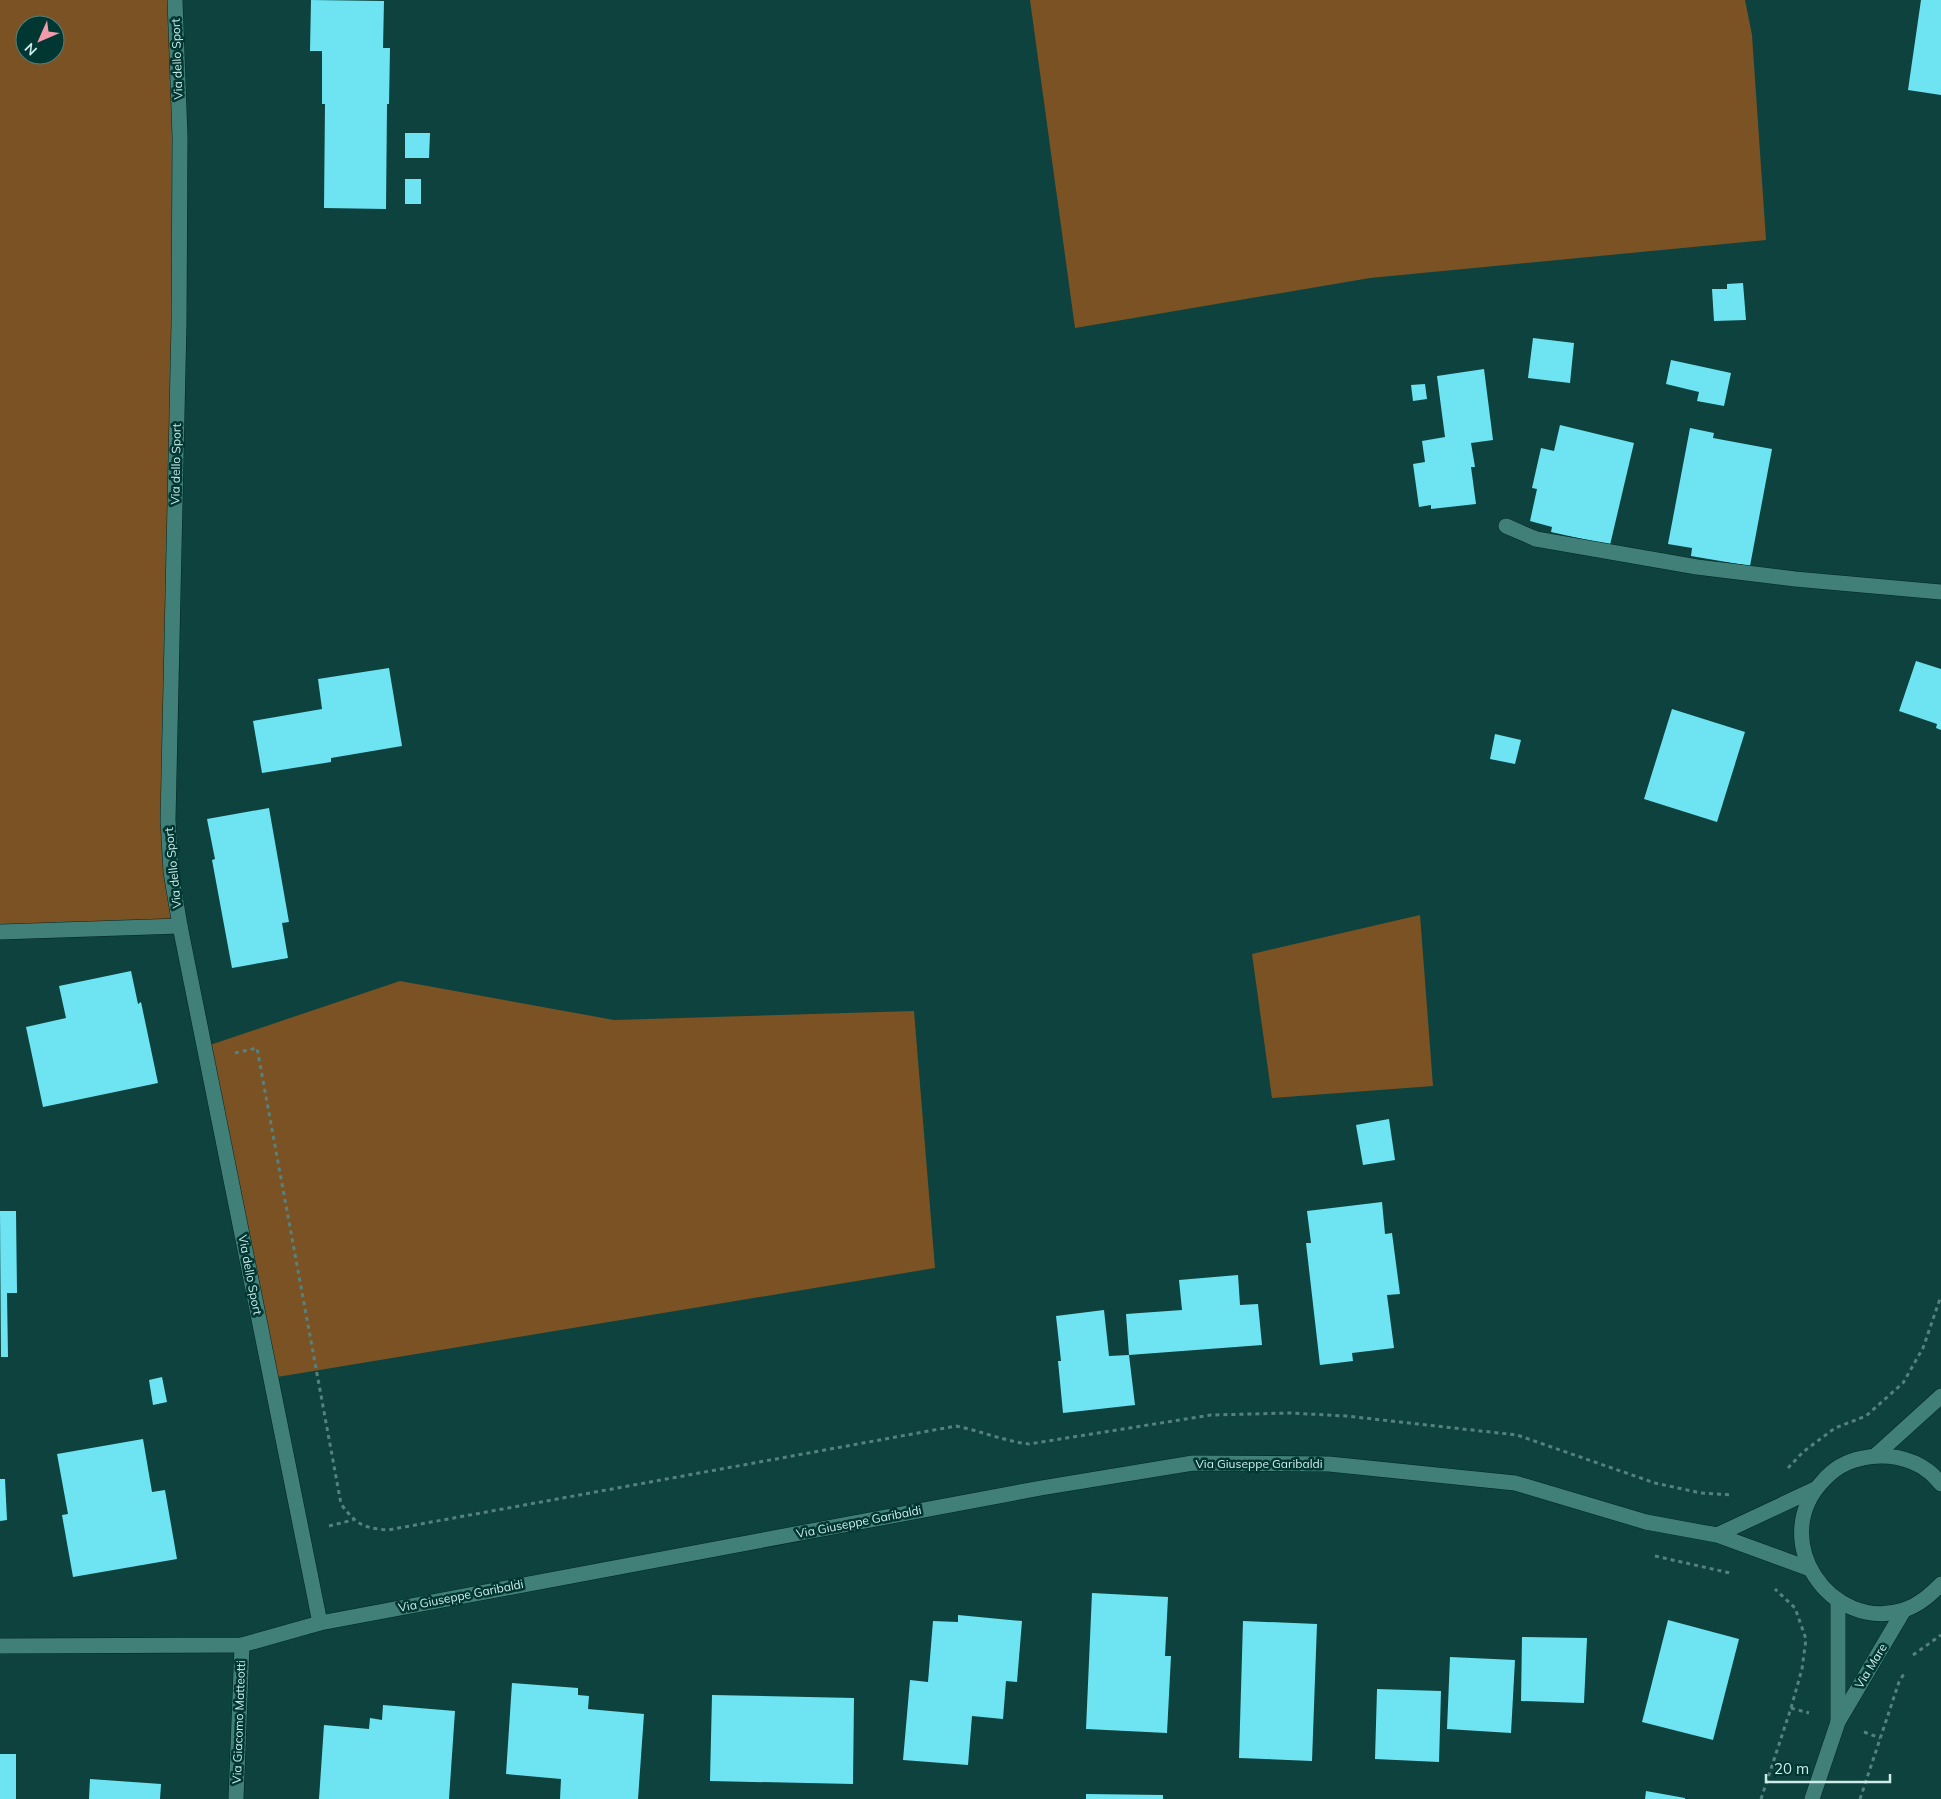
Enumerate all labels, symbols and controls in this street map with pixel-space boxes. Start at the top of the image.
north arrow [15,15,65,65]
street label: Via dello Sport [168,18,185,100]
text: N [21,39,41,59]
street label: Via dello Sport [167,423,184,505]
street label: Via dello Sport [161,827,184,909]
street label: Via dello Sport [235,1234,266,1316]
street label: Via Giuseppe Garibaldi [1195,1456,1323,1471]
street label: Via Giuseppe Garibaldi [795,1502,923,1541]
street label: Via Giuseppe Garibaldi [397,1576,525,1615]
street label: Via Mare [1851,1641,1890,1691]
street label: Via Giacomo Matteotti [229,1660,248,1784]
scale bar [1766,1752,1890,1784]
text: 20 m [1774,1759,1809,1778]

